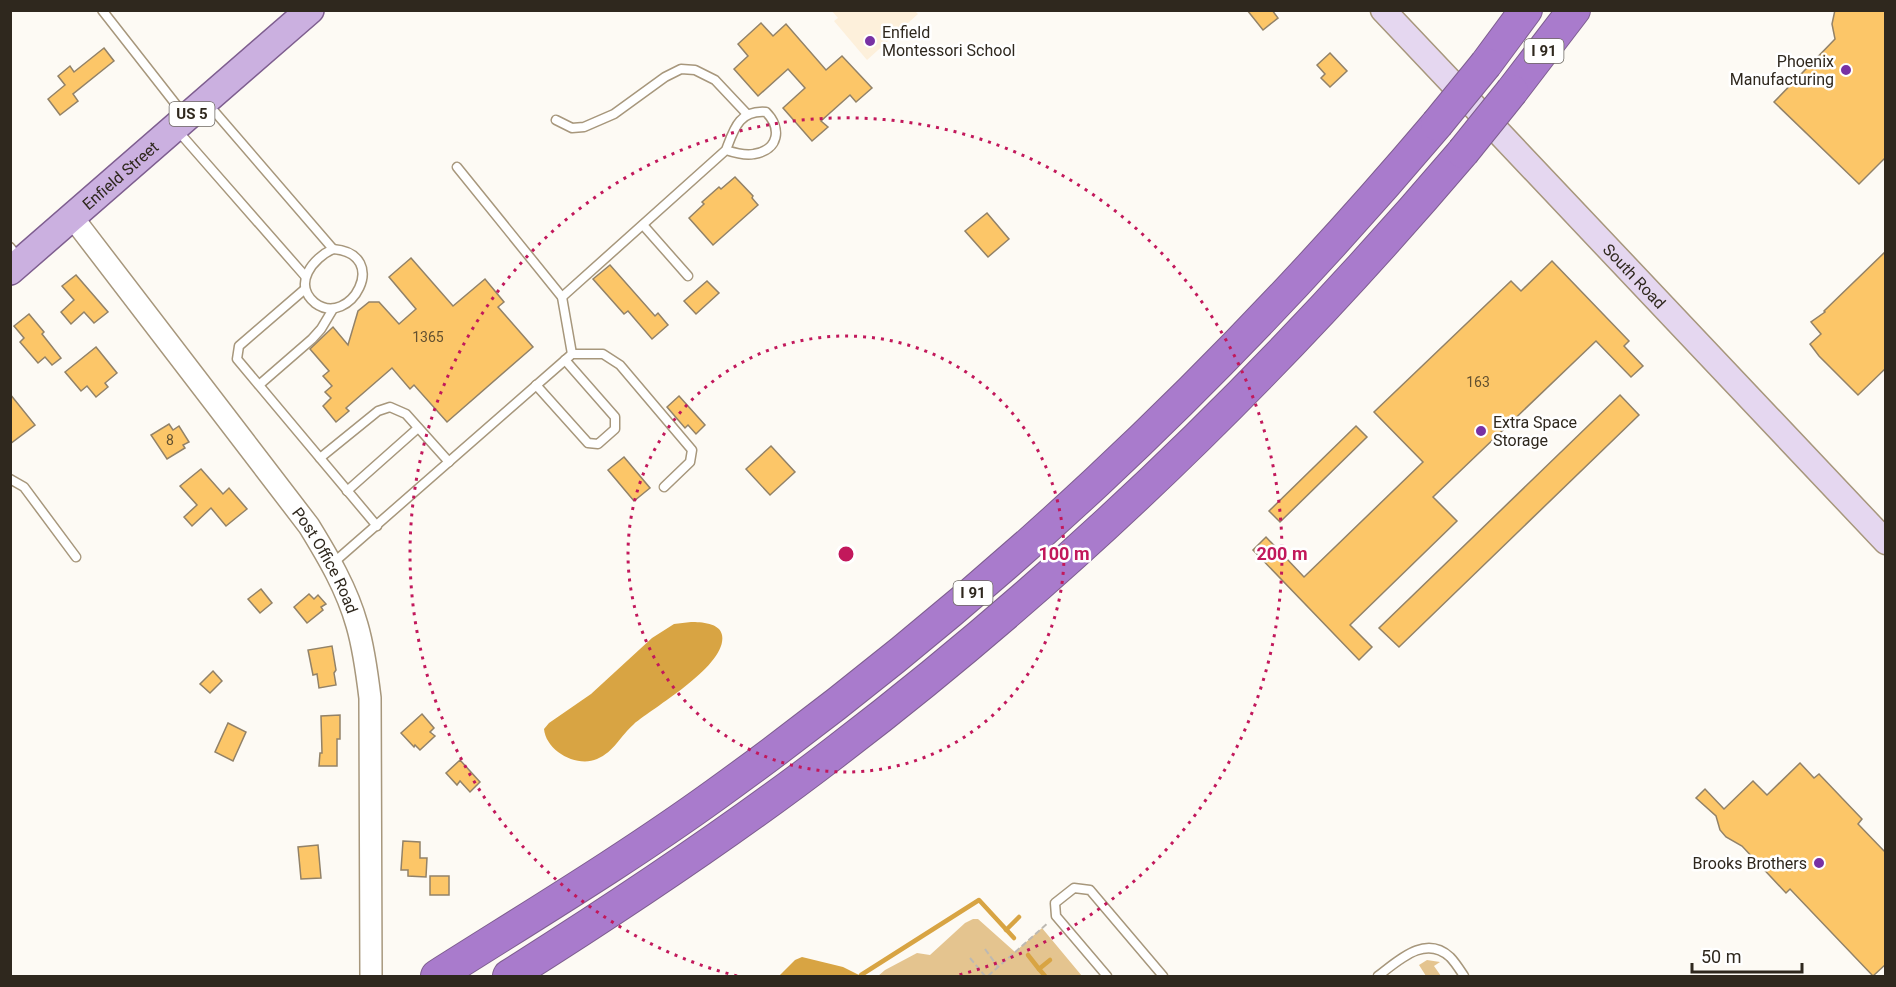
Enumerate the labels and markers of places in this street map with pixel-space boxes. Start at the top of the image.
place label: Enfield Montessori School [882,23,1015,60]
marker: Enfield Montessori School [863,34,877,48]
place label: Phoenix Manufacturing [1730,52,1834,89]
marker: Phoenix Manufacturing [1839,63,1853,77]
place label: Extra Space Storage [1493,413,1577,450]
marker: Extra Space Storage [1474,424,1488,438]
centre of rings [836,544,856,564]
place label: Brooks Brothers [1693,854,1807,873]
marker: Brooks Brothers [1812,856,1826,870]

